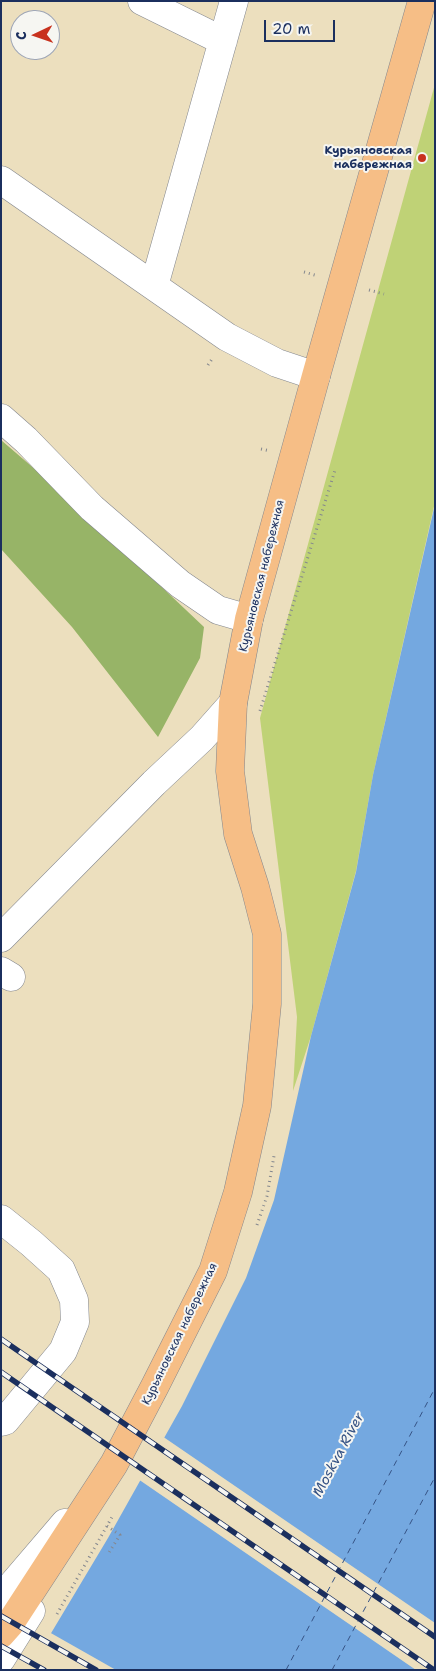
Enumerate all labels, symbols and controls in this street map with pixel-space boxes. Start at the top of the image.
north arrow [10,10,60,60]
scale bar [266,10,337,42]
text: 20 m [272,19,311,39]
text: С [12,31,30,41]
place label: Курьяновская набережная [324,144,412,172]
marker: Курьяновская набережная [416,152,428,164]
street label: Курьяновская набережная [236,498,288,654]
street label: Курьяновская набережная [139,1261,221,1407]
water label: Moskva River [310,1410,368,1500]

